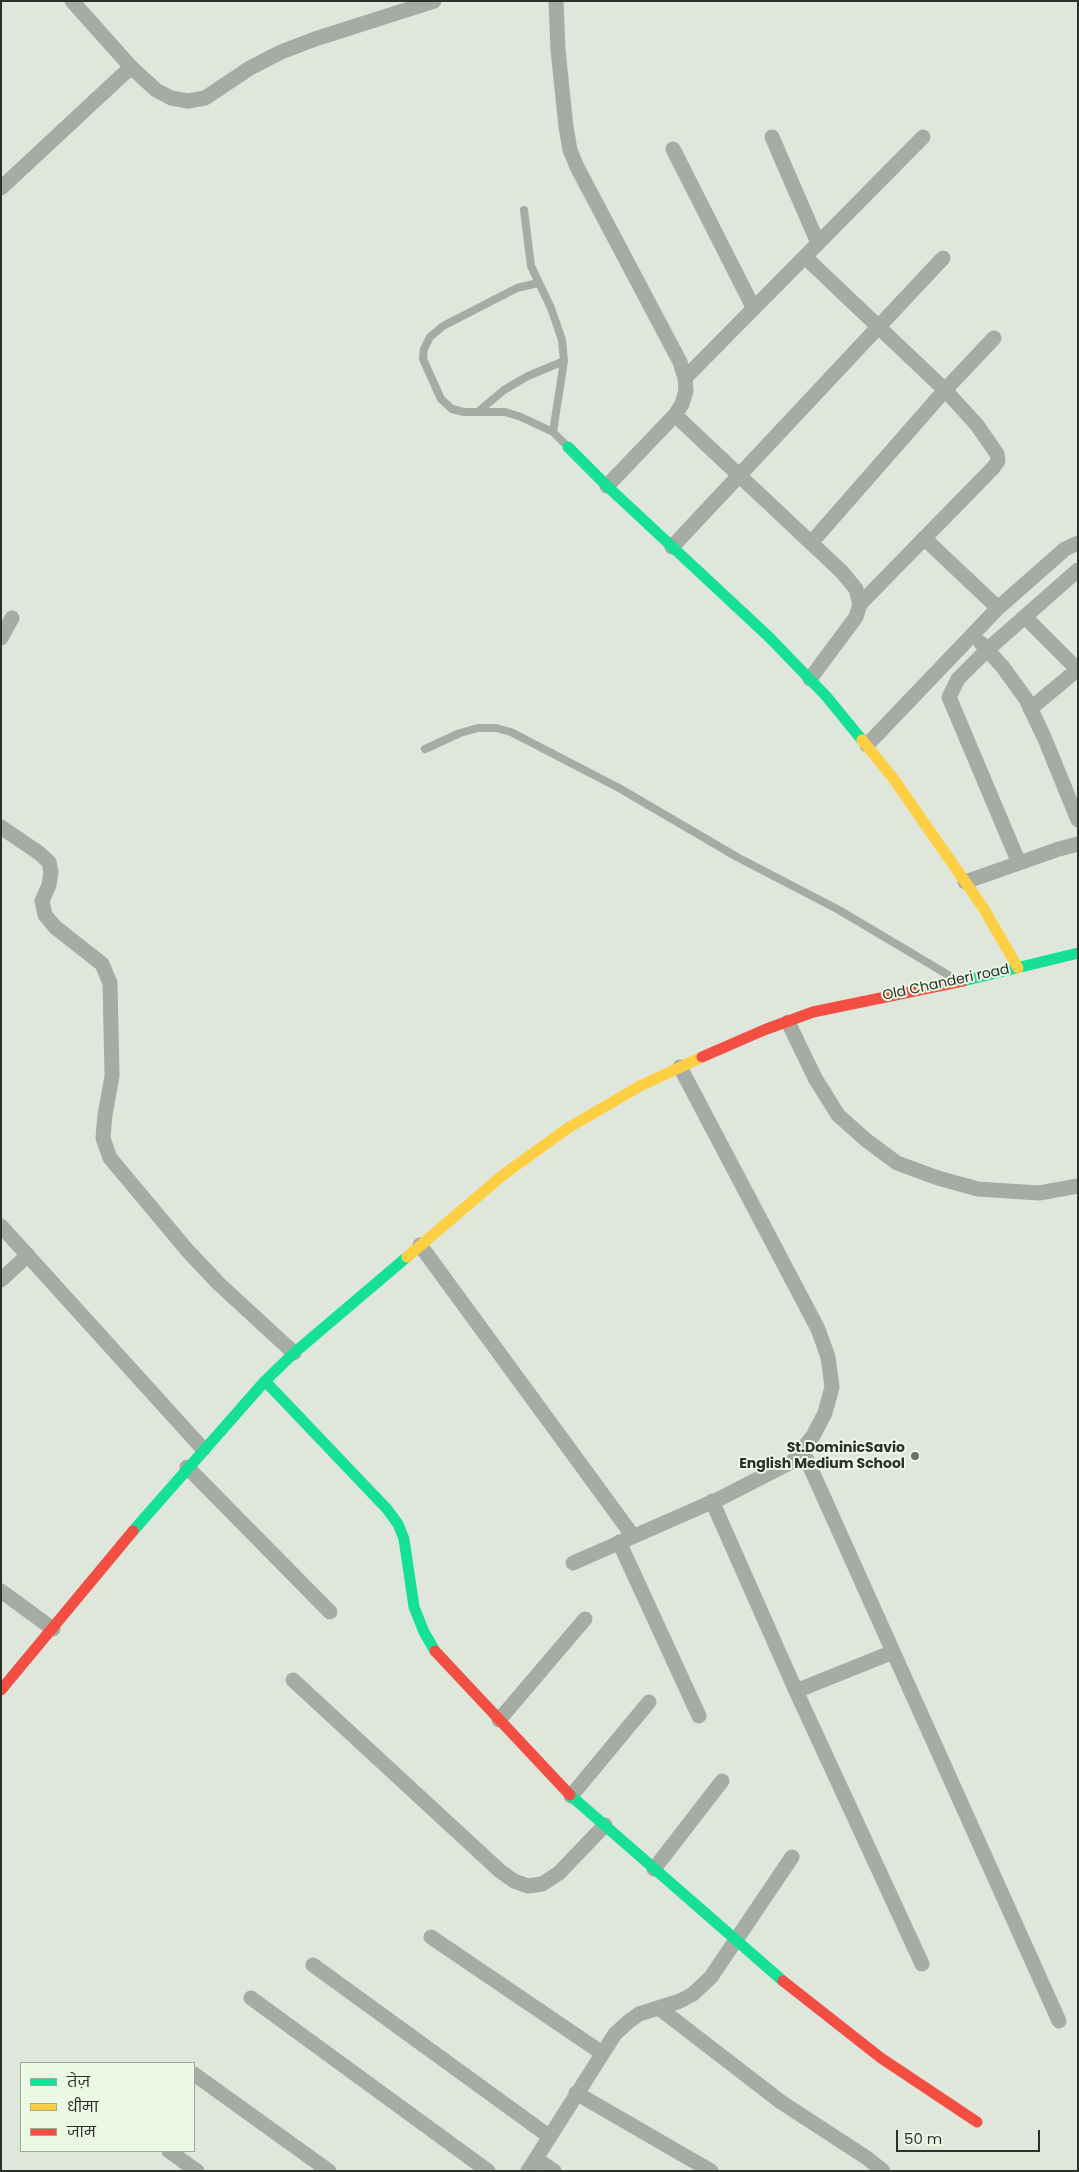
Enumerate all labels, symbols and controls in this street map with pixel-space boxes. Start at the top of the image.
street label: Old Chanderi road [881,961,1011,1005]
place label: St.DominicSavio English Medium School [739,1440,905,1472]
marker: St.DominicSavio English Medium School [909,1450,921,1462]
legend [20,2062,195,2152]
text: तेज़ [67,2071,90,2092]
text: धीमा [67,2096,98,2117]
scale bar [899,2120,1043,2152]
text: जाम [67,2121,96,2142]
text: 50 m [904,2128,942,2149]

